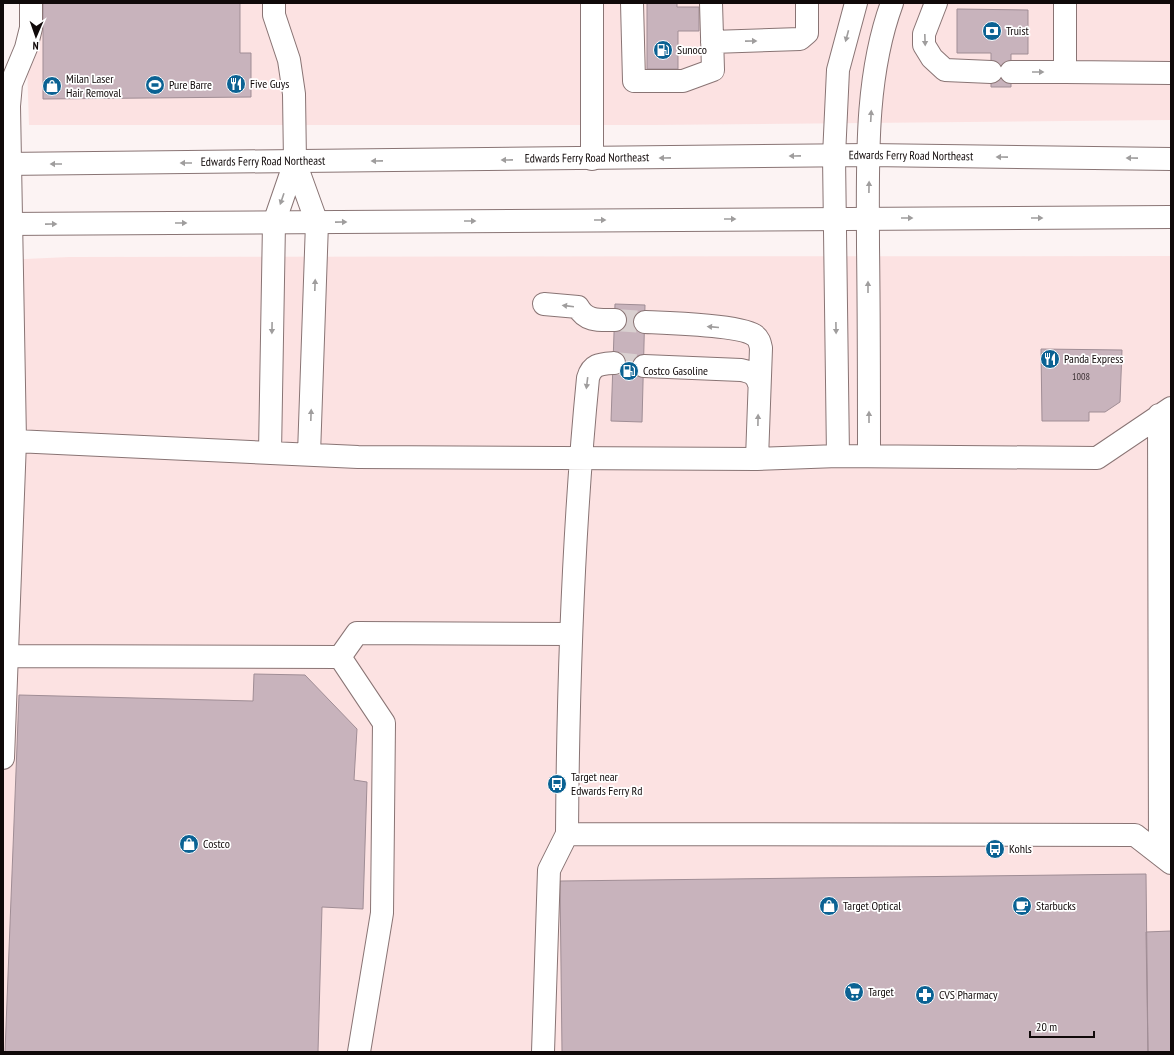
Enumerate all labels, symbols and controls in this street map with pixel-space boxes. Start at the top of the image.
north arrow [16,16,56,56]
bank icon: Truist [981,20,1003,42]
place label: Truist [1006,23,1030,38]
one-way arrow [844,31,850,43]
one-way arrow [921,34,928,46]
one-way arrow [745,38,758,44]
text: N [32,39,39,53]
fuel station icon: Sunoco [652,39,674,61]
place label: Sunoco [677,42,707,57]
one-way arrow [1032,69,1045,75]
place label: Milan Laser Hair Removal [66,71,121,100]
restaurant icon: Five Guys [225,73,247,95]
sports icon: Pure Barre [144,74,166,96]
shop icon: Milan Laser Hair Removal [41,75,63,97]
place label: Five Guys [250,76,289,91]
place label: Pure Barre [169,77,212,92]
one-way arrow [868,109,874,122]
street label: Edwards Ferry Road Northeast [849,147,974,163]
street label: Edwards Ferry Road Northeast [525,149,650,166]
street label: Edwards Ferry Road Northeast [201,153,326,169]
one-way arrow [788,153,801,159]
one-way arrow [995,154,1008,160]
one-way arrow [658,155,671,161]
one-way arrow [1126,155,1138,162]
one-way arrow [500,157,513,163]
one-way arrow [370,158,383,164]
one-way arrow [179,160,192,166]
one-way arrow [49,161,62,167]
one-way arrow [865,181,872,193]
one-way arrow [279,193,285,205]
one-way arrow [901,215,914,221]
one-way arrow [1031,215,1044,221]
one-way arrow [724,216,737,222]
one-way arrow [594,217,607,223]
one-way arrow [464,218,477,224]
one-way arrow [335,219,347,226]
one-way arrow [45,220,57,227]
one-way arrow [175,220,188,226]
one-way arrow [312,278,318,291]
one-way arrow [865,280,871,293]
one-way arrow [562,302,574,309]
one-way arrow [269,322,275,335]
one-way arrow [833,322,839,335]
one-way arrow [707,324,719,330]
restaurant icon: Panda Express [1039,348,1061,370]
place label: Panda Express [1064,351,1123,366]
fuel station icon: Costco Gasoline [618,360,640,382]
place label: Costco Gasoline [643,363,708,378]
house number: 1008 [1072,370,1090,383]
one-way arrow [584,377,590,389]
one-way arrow [307,409,314,421]
one-way arrow [866,410,872,423]
one-way arrow [754,414,761,426]
place label: Target near Edwards Ferry Rd [571,769,642,798]
bus stop icon: Target near Edwards Ferry Rd [546,773,568,795]
shop icon: Costco [178,833,200,855]
place label: Costco [203,836,230,851]
bus stop icon: Kohls [984,838,1006,860]
place label: Kohls [1009,841,1032,856]
shop icon: Target Optical [818,895,840,917]
cafe icon: Starbucks [1011,895,1033,917]
place label: Target Optical [843,898,901,913]
place label: Starbucks [1036,898,1076,913]
supermarket icon: Target [843,981,865,1003]
place label: Target [868,984,895,999]
pharmacy icon: CVS Pharmacy [914,984,936,1006]
place label: CVS Pharmacy [939,987,998,1002]
scale bar [1030,1013,1094,1039]
text: 20 m [1036,1019,1057,1034]

